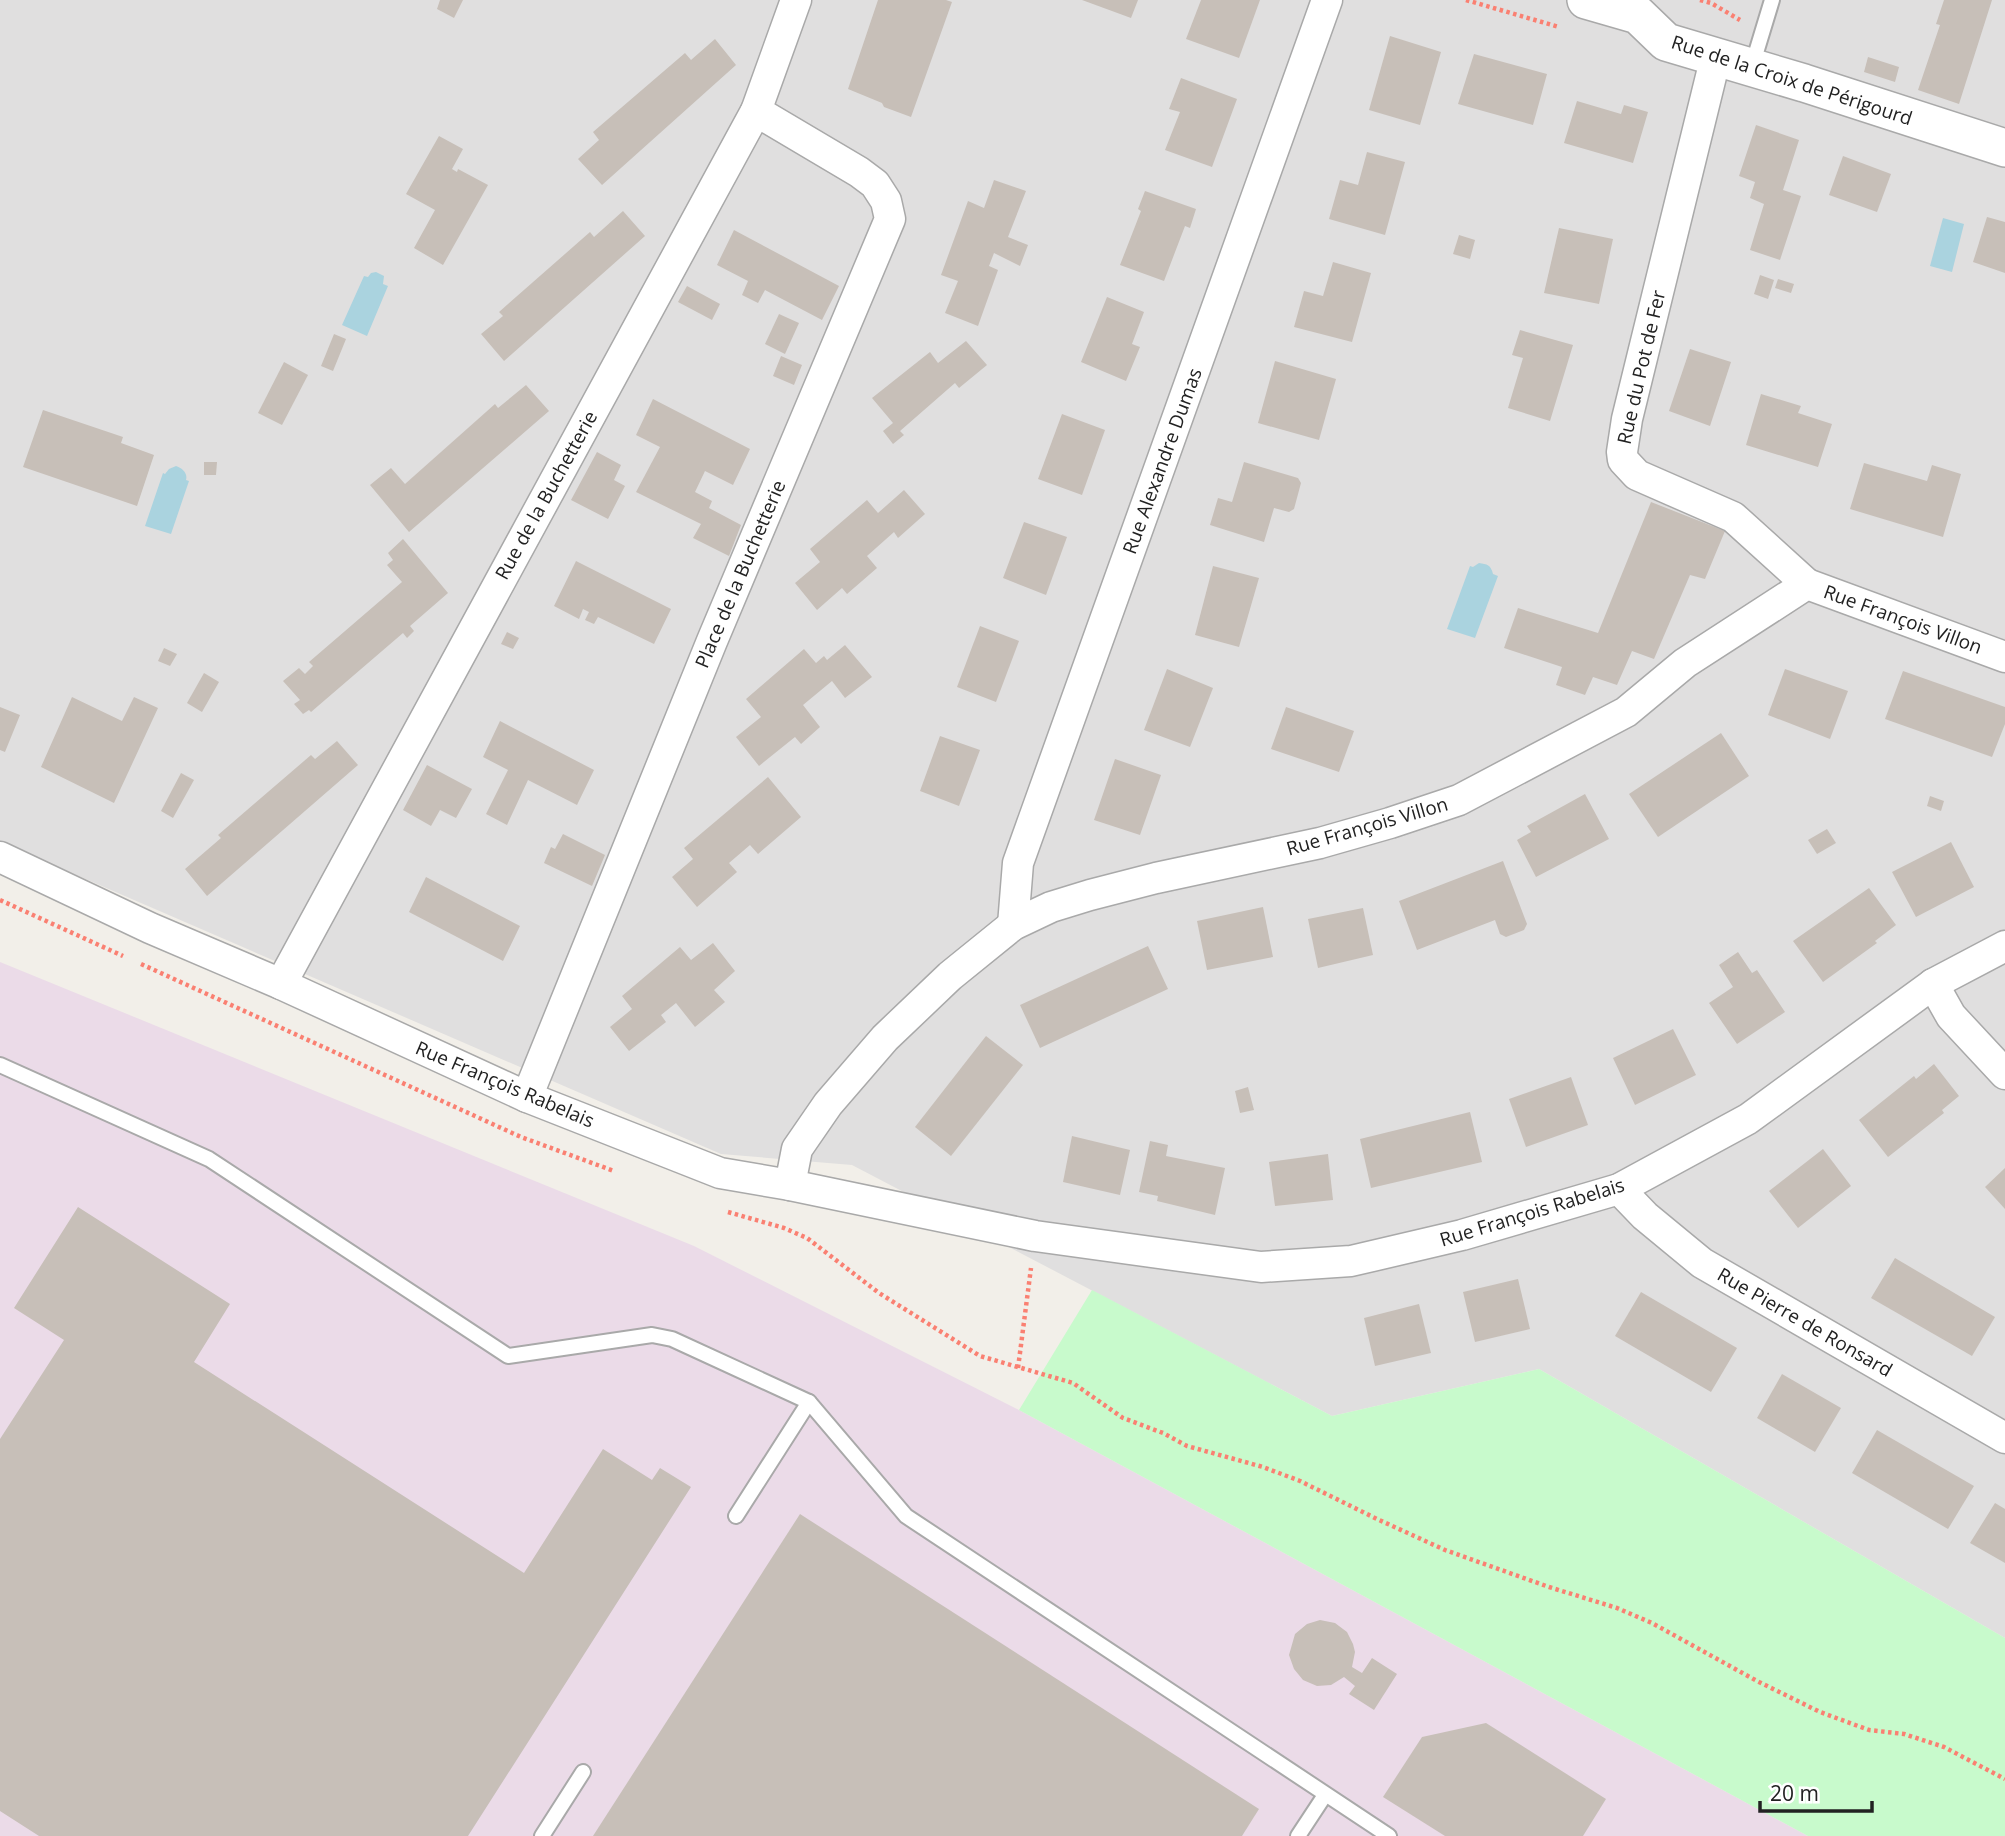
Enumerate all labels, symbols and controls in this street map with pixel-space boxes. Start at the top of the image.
street label: Rue de la Croix de Périgourd [1668,29,1916,131]
street label: Rue du Pot de Fer [1611,287,1671,447]
street label: Rue Alexandre Dumas [1116,364,1208,558]
street label: Rue de la Buchetterie [489,406,603,584]
street label: Place de la Buchetterie [689,476,791,672]
street label: Rue François Villon [1820,578,1986,660]
street label: Rue François Villon [1283,791,1451,861]
street label: Rue François Rabelais [412,1035,598,1133]
street label: Rue François Rabelais [1436,1172,1628,1252]
street label: Rue Pierre de Ronsard [1713,1261,1897,1383]
scale bar [1760,1770,1872,1814]
text: 20 m [1770,1779,1819,1807]

